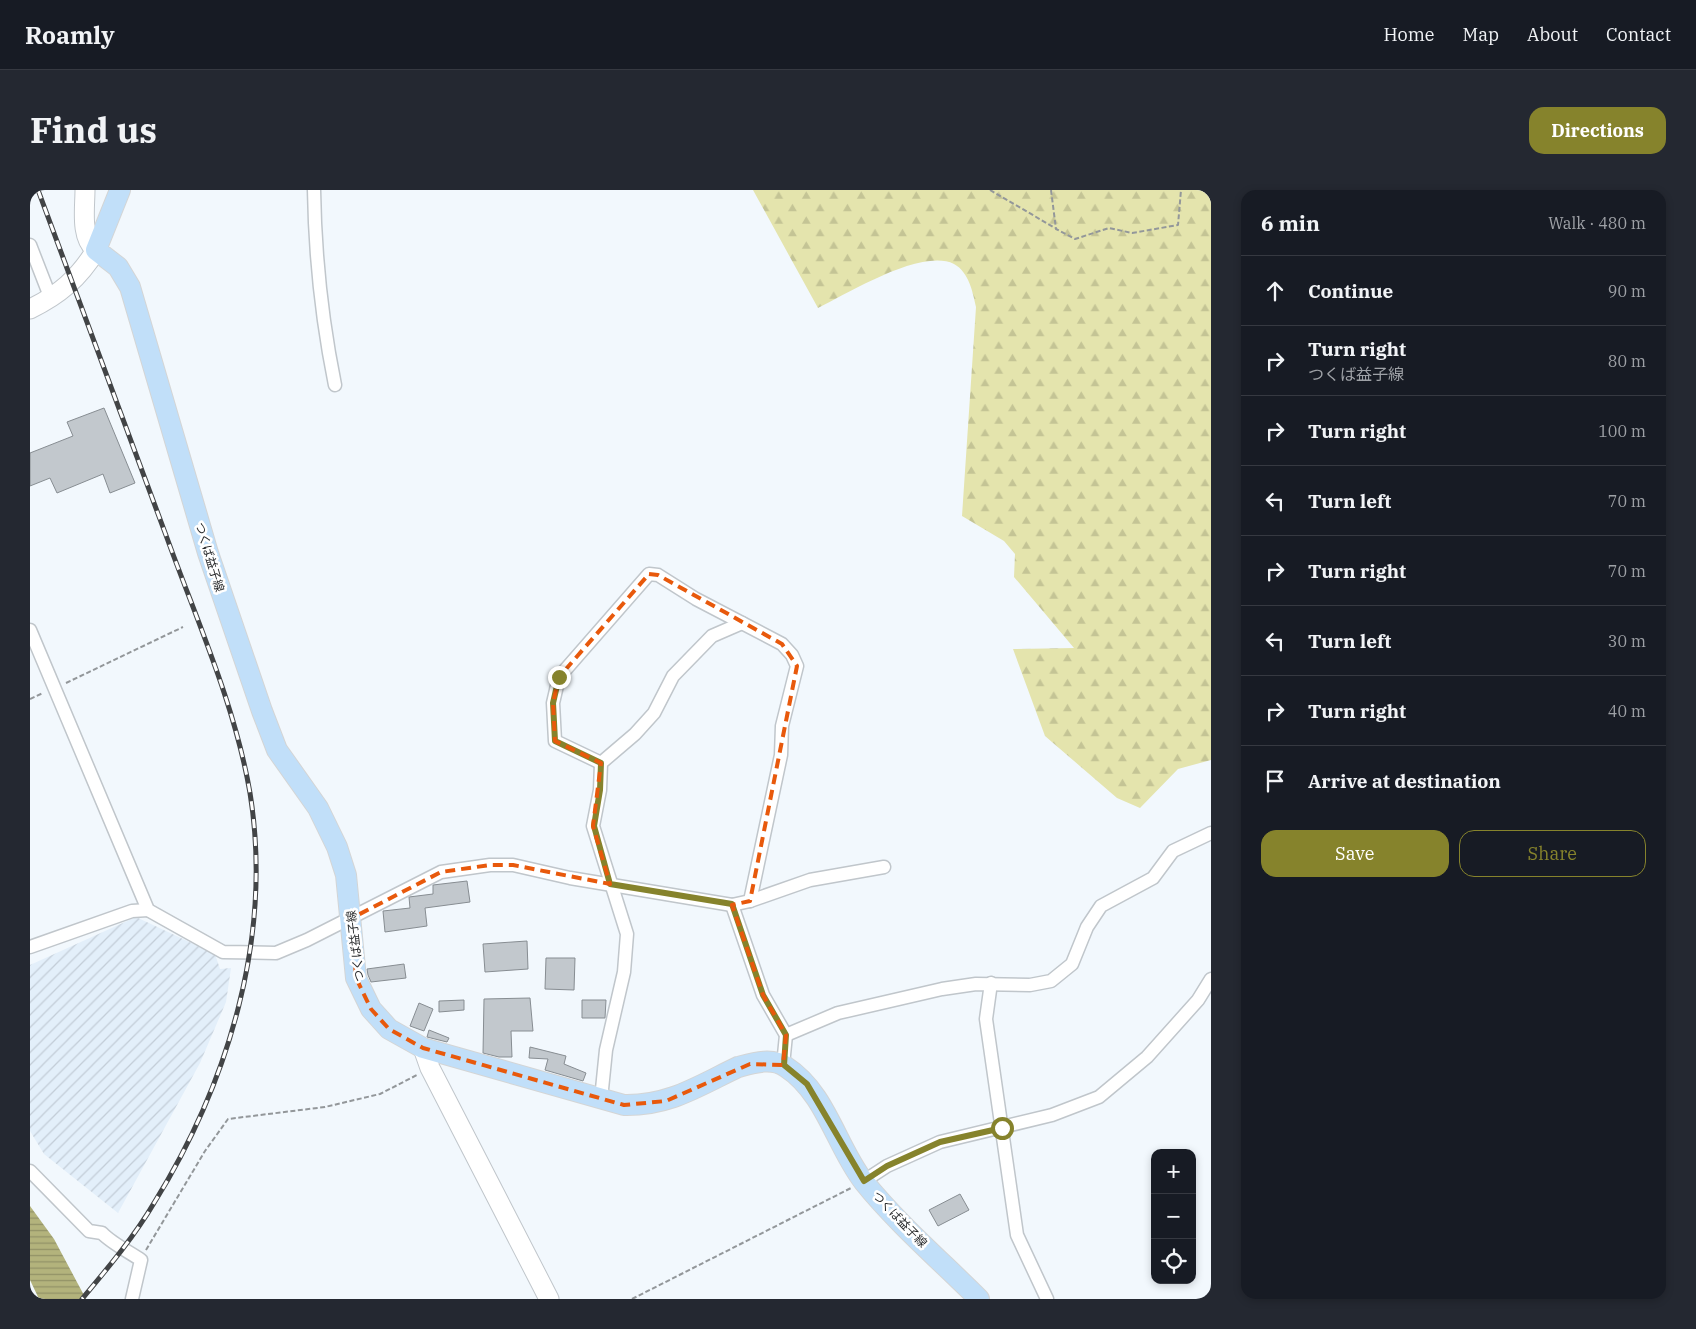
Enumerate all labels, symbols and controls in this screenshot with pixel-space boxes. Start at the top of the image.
text: Roamly [25,19,115,51]
text: Home [1383,23,1435,46]
text: Map [1463,23,1499,46]
text: About [1527,23,1578,46]
text: Contact [1606,23,1671,46]
text: Find us [30,107,157,153]
button: Directions [1529,107,1666,154]
text: 6 min [1261,209,1320,237]
text: Walk · 480 m [1548,213,1646,233]
icon: ahead [1261,277,1289,305]
text: Continue [1308,279,1393,303]
text: 90 m [1608,281,1646,301]
text: Turn right [1308,337,1406,361]
icon: right [1261,347,1289,375]
text: 80 m [1608,351,1646,371]
text: つくば益子線 [1308,364,1404,384]
icon: right [1261,417,1289,445]
text: Turn right [1308,419,1406,443]
text: 100 m [1598,421,1646,441]
icon: left [1261,487,1289,515]
text: Turn left [1308,489,1391,513]
text: 70 m [1608,491,1646,511]
street label: つくば益子線 [192,520,228,594]
icon: right [1261,557,1289,585]
text: Turn right [1308,559,1406,583]
text: 70 m [1608,561,1646,581]
icon: left [1261,627,1289,655]
text: Turn left [1308,629,1391,653]
text: 30 m [1608,631,1646,651]
route end [548,666,571,689]
icon: right [1261,697,1289,725]
text: Turn right [1308,699,1406,723]
text: 40 m [1608,701,1646,721]
icon: arrive [1261,767,1289,795]
text: Arrive at destination [1308,769,1501,793]
button: Save [1261,830,1449,877]
button: Share [1459,830,1646,877]
street label: つくば益子線 [343,909,367,983]
route start [991,1117,1014,1140]
map controls [1151,1149,1196,1284]
button: + [1151,1149,1196,1194]
street label: つくば益子線 [870,1188,930,1250]
button: − [1151,1194,1196,1239]
button: locate [1151,1239,1196,1284]

